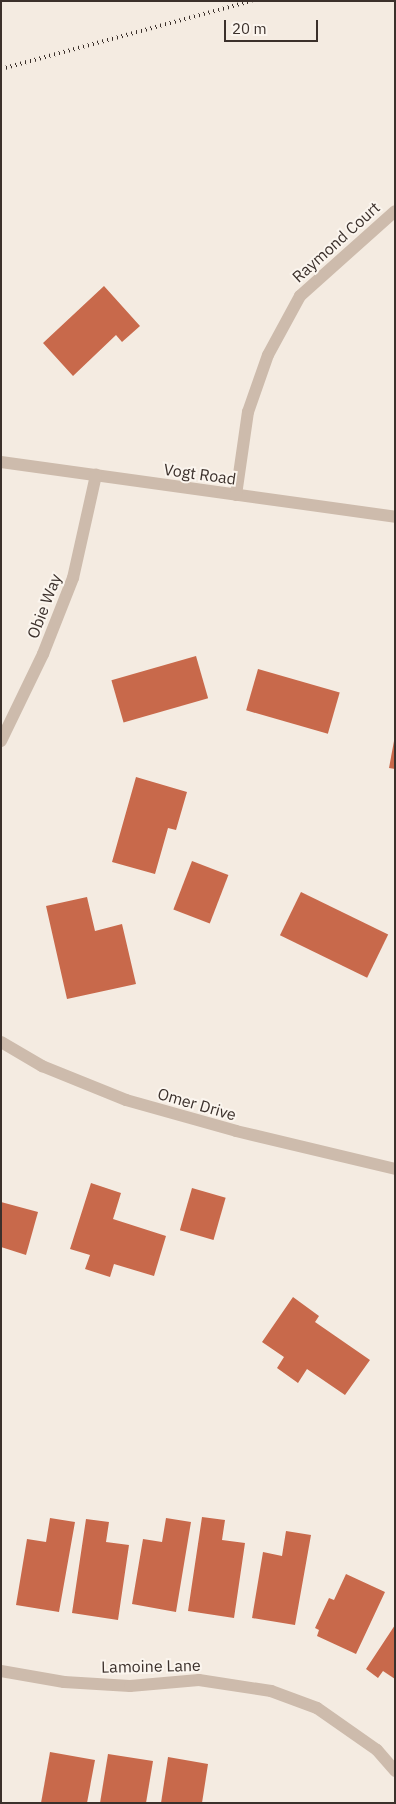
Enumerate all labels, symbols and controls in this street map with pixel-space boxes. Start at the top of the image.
scale bar [226,10,320,42]
text: 20 m [232,19,267,38]
street label: Raymond Court [288,198,384,286]
street label: Vogt Road [163,459,237,489]
street label: Obie Way [23,571,65,641]
street label: Omer Drive [155,1084,239,1124]
street label: Lamoine Lane [101,1656,201,1676]

